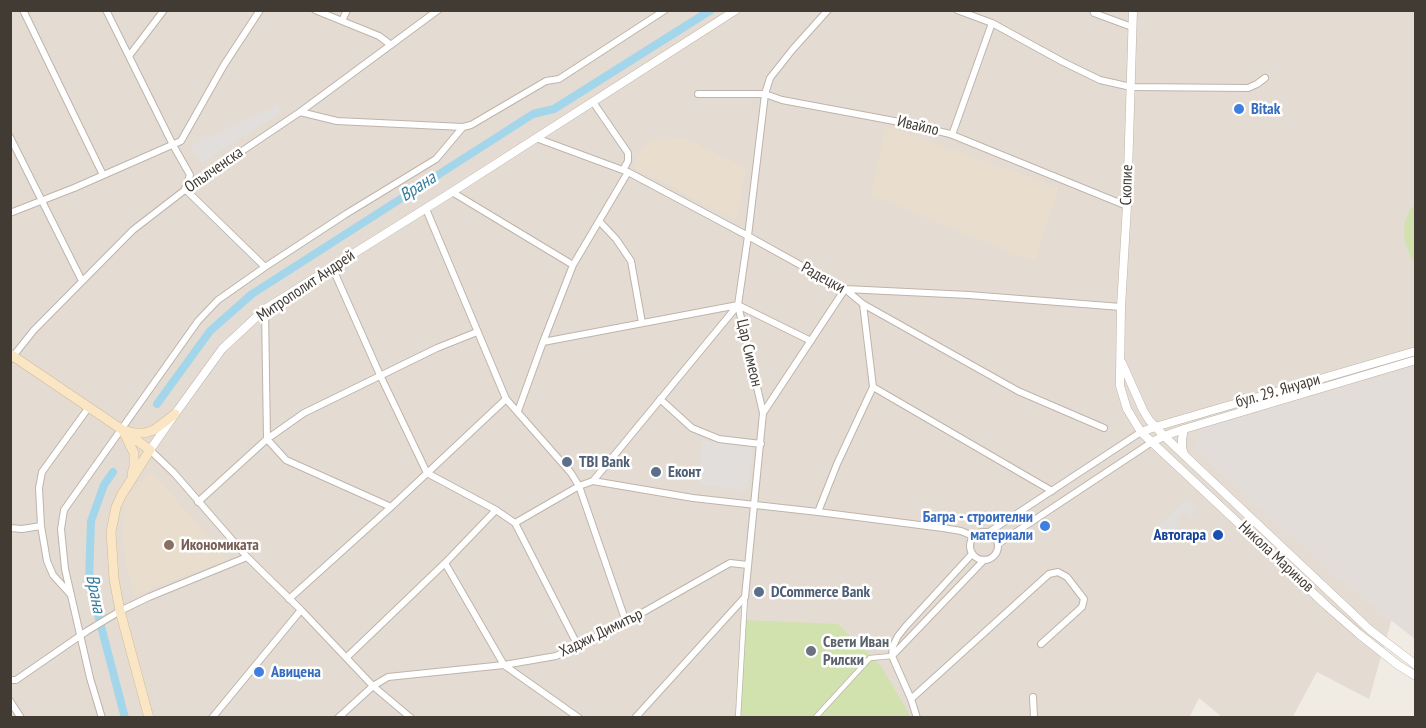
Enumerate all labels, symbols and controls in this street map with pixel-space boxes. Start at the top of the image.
place label: Bitak [1251,99,1280,119]
marker: Bitak [1232,102,1246,116]
street label: Ивайло [895,112,941,140]
street label: Опълченска [181,143,247,197]
street label: Скопие [1117,164,1137,206]
water label: Врана [396,167,440,207]
street label: Митрополит Андрей [253,246,359,326]
street label: Радецки [798,258,848,298]
street label: Цар Симеон [732,317,766,389]
street label: бул. 29. Януари [1234,370,1322,412]
place label: TBI Bank [579,452,630,472]
marker: TBI Bank [560,455,574,469]
place label: Еконт [668,462,701,482]
marker: Еконт [649,465,663,479]
place label: Багра - строителни материали [923,507,1033,545]
street label: Никола Маринов [1234,517,1318,597]
marker: Багра - строителни материали [1038,519,1052,533]
place label: Автогара [1153,525,1206,545]
marker: Автогара [1211,528,1225,542]
place label: Икономиката [181,535,259,555]
marker: Икономиката [162,538,176,552]
water label: Врана [81,573,109,615]
place label: DCommerce Bank [771,582,870,602]
marker: DCommerce Bank [752,585,766,599]
street label: Хаджи Димитър [556,605,646,661]
place label: Свети Иван Рилски [823,632,889,670]
marker: Свети Иван Рилски [804,644,818,658]
place label: Авицена [271,662,321,682]
marker: Авицена [252,665,266,679]

